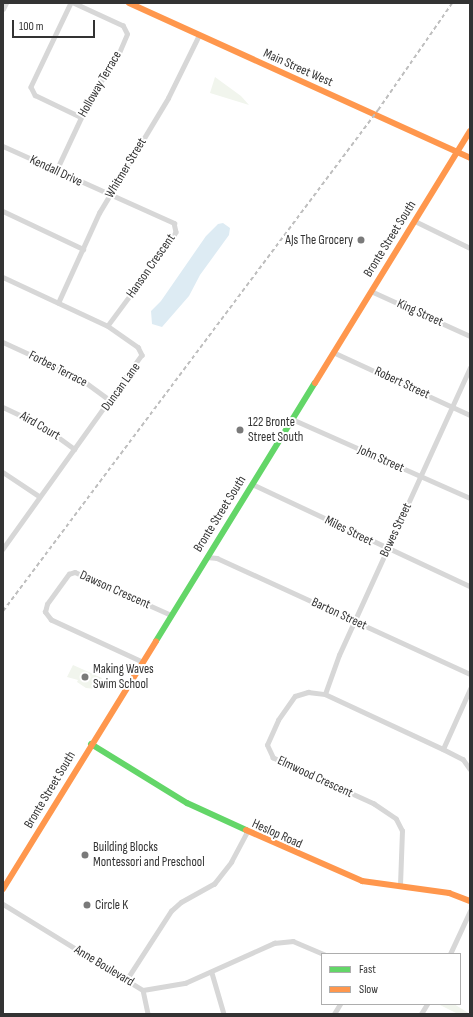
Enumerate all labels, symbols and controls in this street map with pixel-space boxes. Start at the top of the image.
scale bar [14,12,97,38]
text: 100 m [19,19,44,34]
street label: Main Street West [261,46,335,90]
street label: Holloway Terrace [75,48,125,120]
street label: Whitmer Street [102,135,150,201]
street label: Kendall Drive [27,152,85,190]
street label: Bronte Street South [360,198,420,280]
street label: Hanson Crescent [123,231,179,301]
place label: AJs The Grocery [285,232,353,248]
marker: AJs The Grocery [356,235,366,245]
street label: King Street [395,296,445,330]
street label: Forbes Terrace [26,348,90,390]
street label: Duncan Lane [98,360,144,414]
street label: Robert Street [372,363,432,403]
street label: Aird Court [17,408,63,444]
place label: 122 Bronte Street South [248,415,303,446]
marker: 122 Bronte Street South [235,425,245,435]
street label: John Street [356,442,406,476]
street label: Bronte Street South [190,473,250,555]
street label: Bowes Street [377,501,415,559]
street label: Miles Street [322,513,376,549]
street label: Dawson Crescent [77,567,153,613]
street label: Barton Street [309,594,369,634]
place label: Making Waves Swim School [93,662,154,693]
marker: Making Waves Swim School [80,672,90,682]
street label: Bronte Street South [21,749,79,831]
street label: Elmwood Crescent [275,753,355,801]
street label: Heslop Road [249,816,305,852]
place label: Building Blocks Montessori and Preschool [93,840,205,871]
marker: Building Blocks Montessori and Preschool [80,850,90,860]
place label: Circle K [95,897,128,913]
marker: Circle K [82,900,92,910]
street label: Anne Boulevard [71,942,137,990]
legend [321,953,461,1005]
text: Fast [359,962,376,977]
text: Slow [359,982,378,997]

